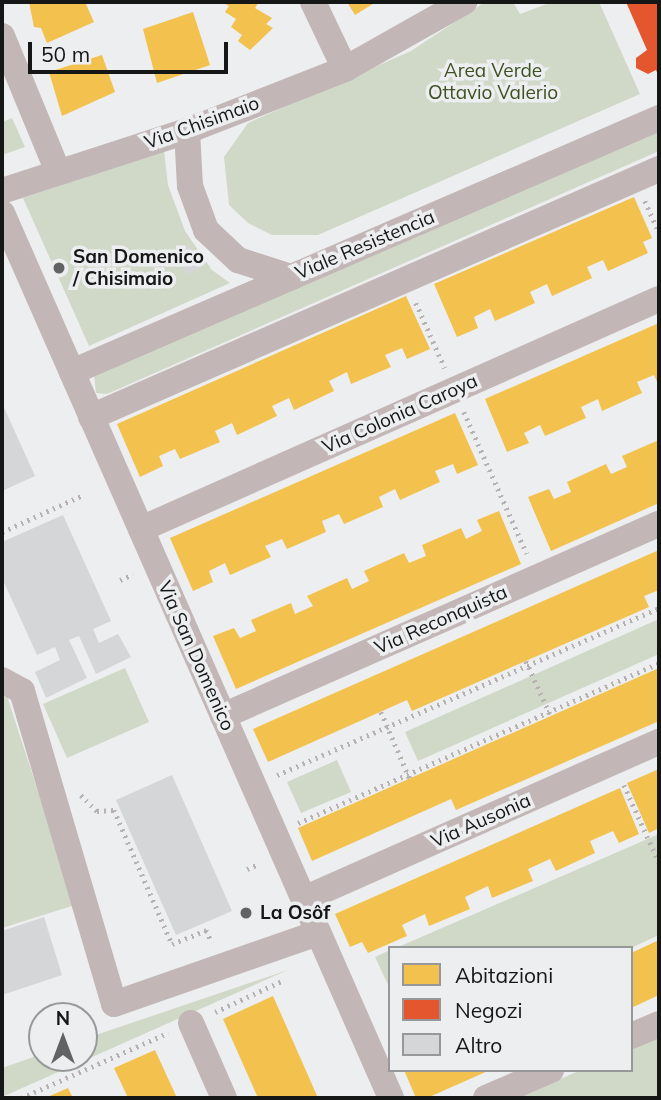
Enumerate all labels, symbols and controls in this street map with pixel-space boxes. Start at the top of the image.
scale bar [32,28,231,72]
text: 50 m [41,41,90,67]
park label: Area Verde Ottavio Valerio [428,60,558,104]
street label: Via Chisimaio [142,92,262,154]
street label: Viale Resistencia [292,205,438,285]
place label: San Domenico / Chisimaio [73,246,204,290]
marker: San Domenico / Chisimaio [51,260,67,276]
street label: Via Colonia Caroya [319,370,481,458]
street label: Via San Domenico [153,578,239,734]
street label: Via Reconquista [371,581,511,659]
street label: Via Ausonia [428,789,534,853]
place label: La Osôf [260,902,330,924]
marker: La Osôf [238,905,254,921]
legend [388,946,633,1072]
text: Abitazioni [455,962,553,988]
text: Negozi [455,997,523,1023]
north arrow [28,1002,98,1072]
text: N [56,1006,70,1030]
text: Altro [455,1032,502,1058]

